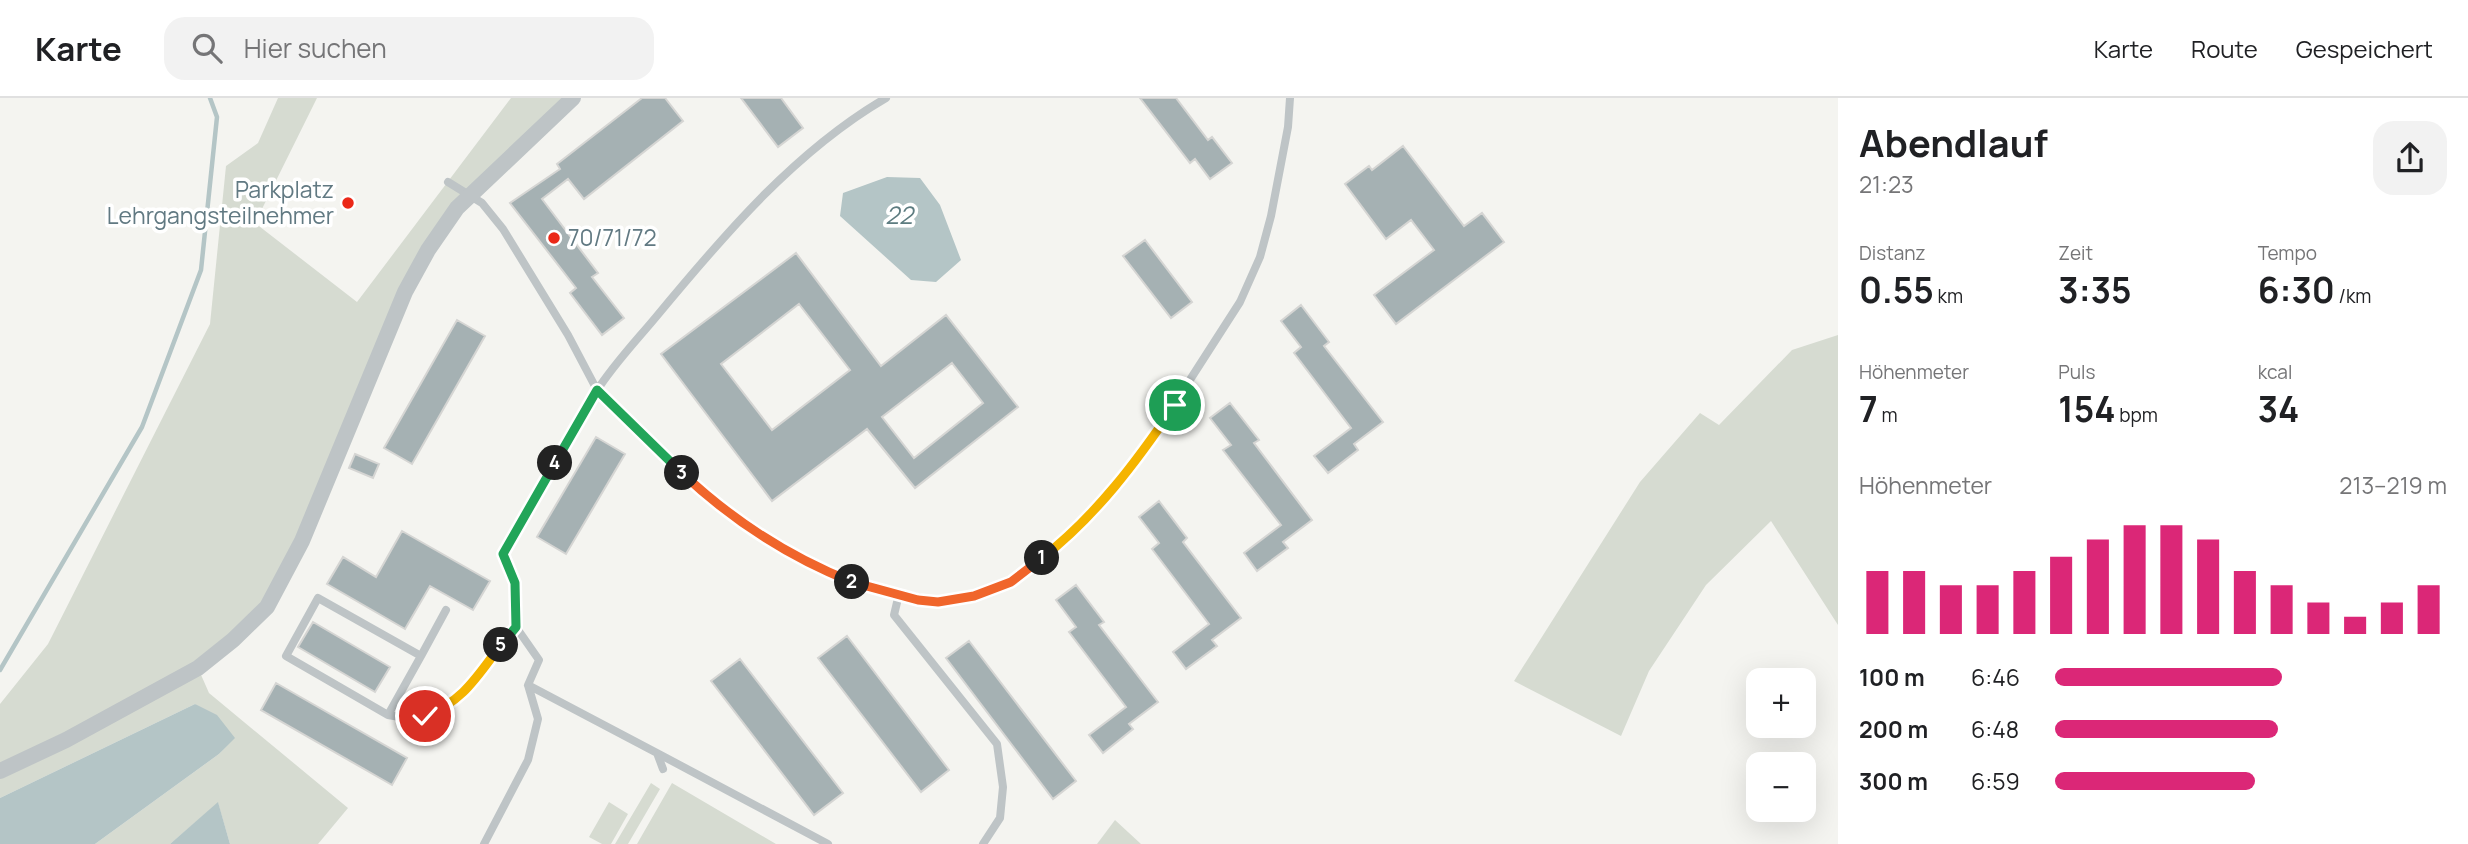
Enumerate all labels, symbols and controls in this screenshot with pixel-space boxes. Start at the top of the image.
search box [164,17,654,80]
text: Karte [35,26,122,71]
icon: search [188,29,226,67]
text: Hier suchen [244,30,387,66]
text: Karte [2094,32,2153,65]
text: Route [2191,32,2258,65]
text: Gespeichert [2296,32,2433,65]
text: Abendlauf [1859,116,2048,168]
button: share [2373,121,2447,195]
text: 21:23 [1859,168,1914,200]
place label: Parkplatz Lehrgangsteilnehmer [107,173,334,231]
marker: Parkplatz Lehrgangsteilnehmer [340,195,356,211]
water label: 22 [885,198,915,231]
place label: 70/71/72 [568,221,657,253]
marker: 70/71/72 [546,230,562,246]
text: Distanz [1859,240,1926,266]
text: Zeit [2058,240,2093,266]
text: Tempo [2258,240,2317,266]
text: 0.55 [1859,266,1934,314]
text: 3:35 [2058,266,2132,314]
text: 6:30 [2258,266,2335,314]
text: km [1934,283,1963,309]
text: /km [2335,283,2371,309]
text: Höhenmeter [1859,359,1969,385]
text: Puls [2058,359,2096,385]
text: kcal [2258,359,2292,385]
pin [1145,375,1205,435]
text: 7 [1859,385,1878,433]
text: 154 [2058,385,2115,433]
text: 34 [2258,385,2299,433]
icon: arrive [1156,386,1194,424]
text: m [1878,402,1898,428]
text: bpm [2115,402,2158,428]
pin: 4 [538,446,572,480]
text: 4 [549,449,560,475]
pin: 3 [664,456,700,490]
text: 3 [676,459,687,485]
text: Höhenmeter [1859,469,1992,501]
text: 213–219 m [2339,469,2447,501]
pin: 1 [1024,540,1060,575]
text: 1 [1037,544,1046,570]
pin: 2 [834,564,870,600]
text: 2 [846,568,857,594]
pin: 5 [484,628,518,662]
text: 5 [495,631,506,657]
text: 100 m [1859,661,1925,693]
text: 6:46 [1971,661,2020,693]
map controls [1746,668,1816,822]
button: + [1746,668,1816,738]
pin [395,686,455,746]
icon: check [406,697,444,735]
text: 200 m [1859,713,1928,745]
text: 6:48 [1971,713,2019,745]
button: − [1746,752,1816,822]
text: 300 m [1859,765,1928,797]
text: 6:59 [1971,765,2020,797]

